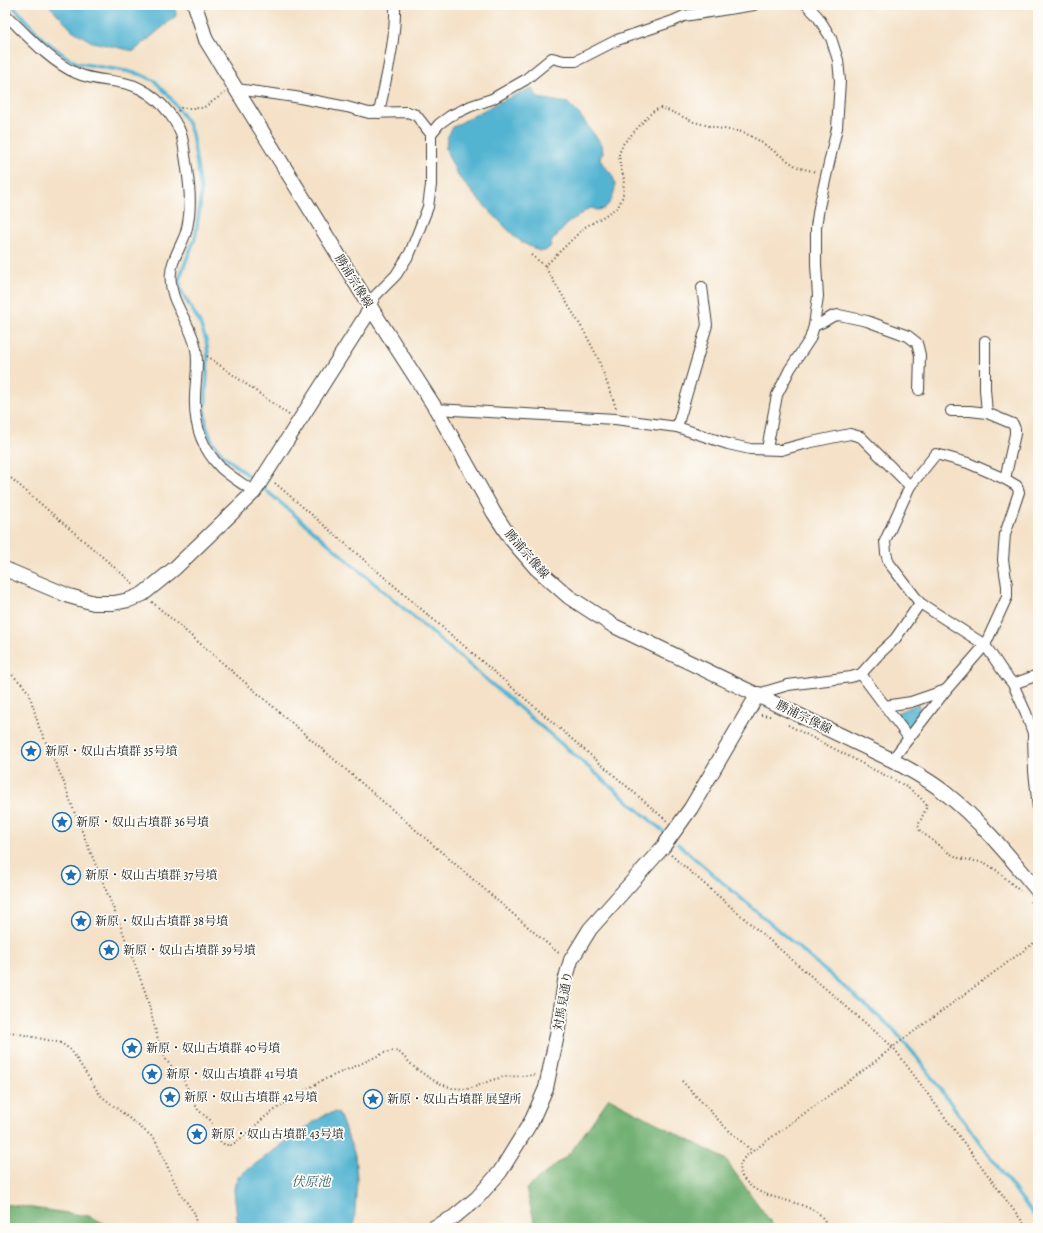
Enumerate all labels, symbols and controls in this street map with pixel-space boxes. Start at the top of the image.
street label: 勝浦宗像線 [331,251,377,311]
street label: 勝浦宗像線 [501,526,553,582]
street label: 勝浦宗像線 [774,697,834,737]
place icon: 新原・奴山古墳群 35号墳 [20,740,42,762]
place label: 新原・奴山古墳群 35号墳 [45,743,178,759]
place icon: 新原・奴山古墳群 36号墳 [51,811,73,833]
place label: 新原・奴山古墳群 36号墳 [76,814,209,830]
place icon: 新原・奴山古墳群 37号墳 [60,864,82,886]
place label: 新原・奴山古墳群 37号墳 [85,867,217,883]
place icon: 新原・奴山古墳群 38号墳 [70,910,92,932]
place label: 新原・奴山古墳群 38号墳 [95,913,228,929]
place icon: 新原・奴山古墳群 39号墳 [98,939,120,961]
place label: 新原・奴山古墳群 39号墳 [123,942,256,958]
street label: 対馬見通り [550,970,576,1032]
place icon: 新原・奴山古墳群 40号墳 [121,1037,143,1059]
place label: 新原・奴山古墳群 40号墳 [146,1040,280,1056]
place icon: 新原・奴山古墳群 41号墳 [141,1063,163,1085]
place label: 新原・奴山古墳群 41号墳 [166,1066,298,1082]
place icon: 新原・奴山古墳群 42号墳 [159,1086,181,1108]
place icon: 新原・奴山古墳群 展望所 [362,1088,384,1110]
place label: 新原・奴山古墳群 42号墳 [184,1089,318,1105]
place label: 新原・奴山古墳群 展望所 [387,1091,521,1107]
place icon: 新原・奴山古墳群 43号墳 [186,1123,208,1145]
place label: 新原・奴山古墳群 43号墳 [211,1126,344,1142]
water label: 伏原池 [291,1173,332,1190]

